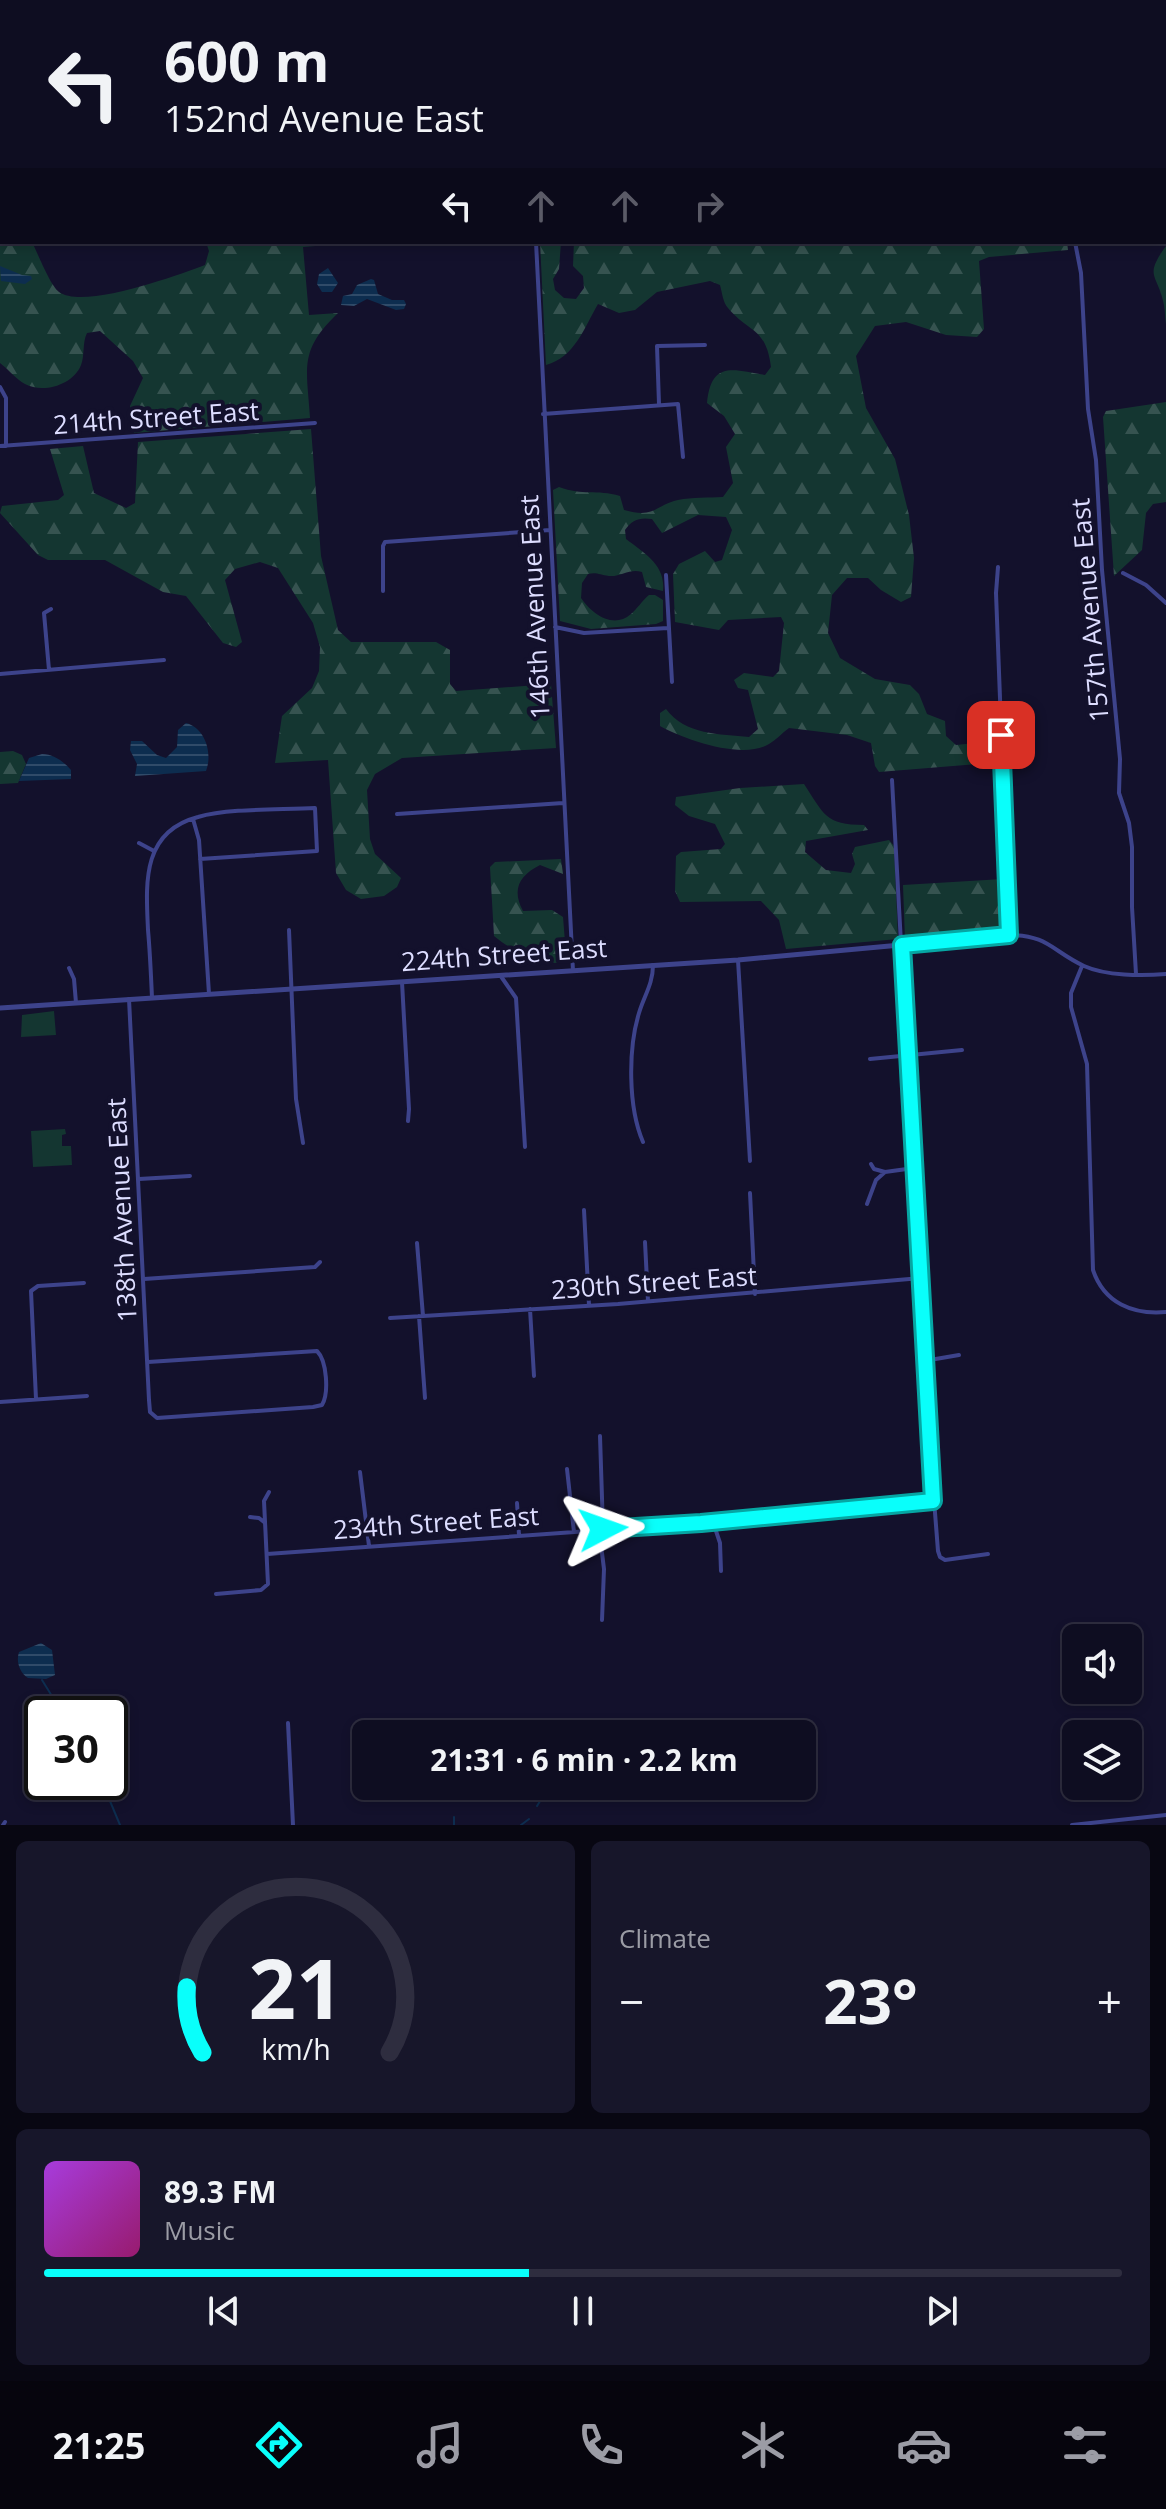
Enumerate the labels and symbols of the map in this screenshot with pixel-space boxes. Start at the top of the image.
street label: 214th Street East [52,392,260,442]
street label: 146th Avenue East [510,494,558,720]
street label: 157th Avenue East [1061,497,1117,723]
pin [967,701,1035,769]
street label: 224th Street East [400,929,608,979]
street label: 138th Avenue East [97,1097,145,1323]
street label: 230th Street East [550,1257,758,1307]
position arrow [561,1487,645,1571]
street label: 234th Street East [332,1497,540,1547]
speed limit sign: 30 [24,1696,128,1800]

